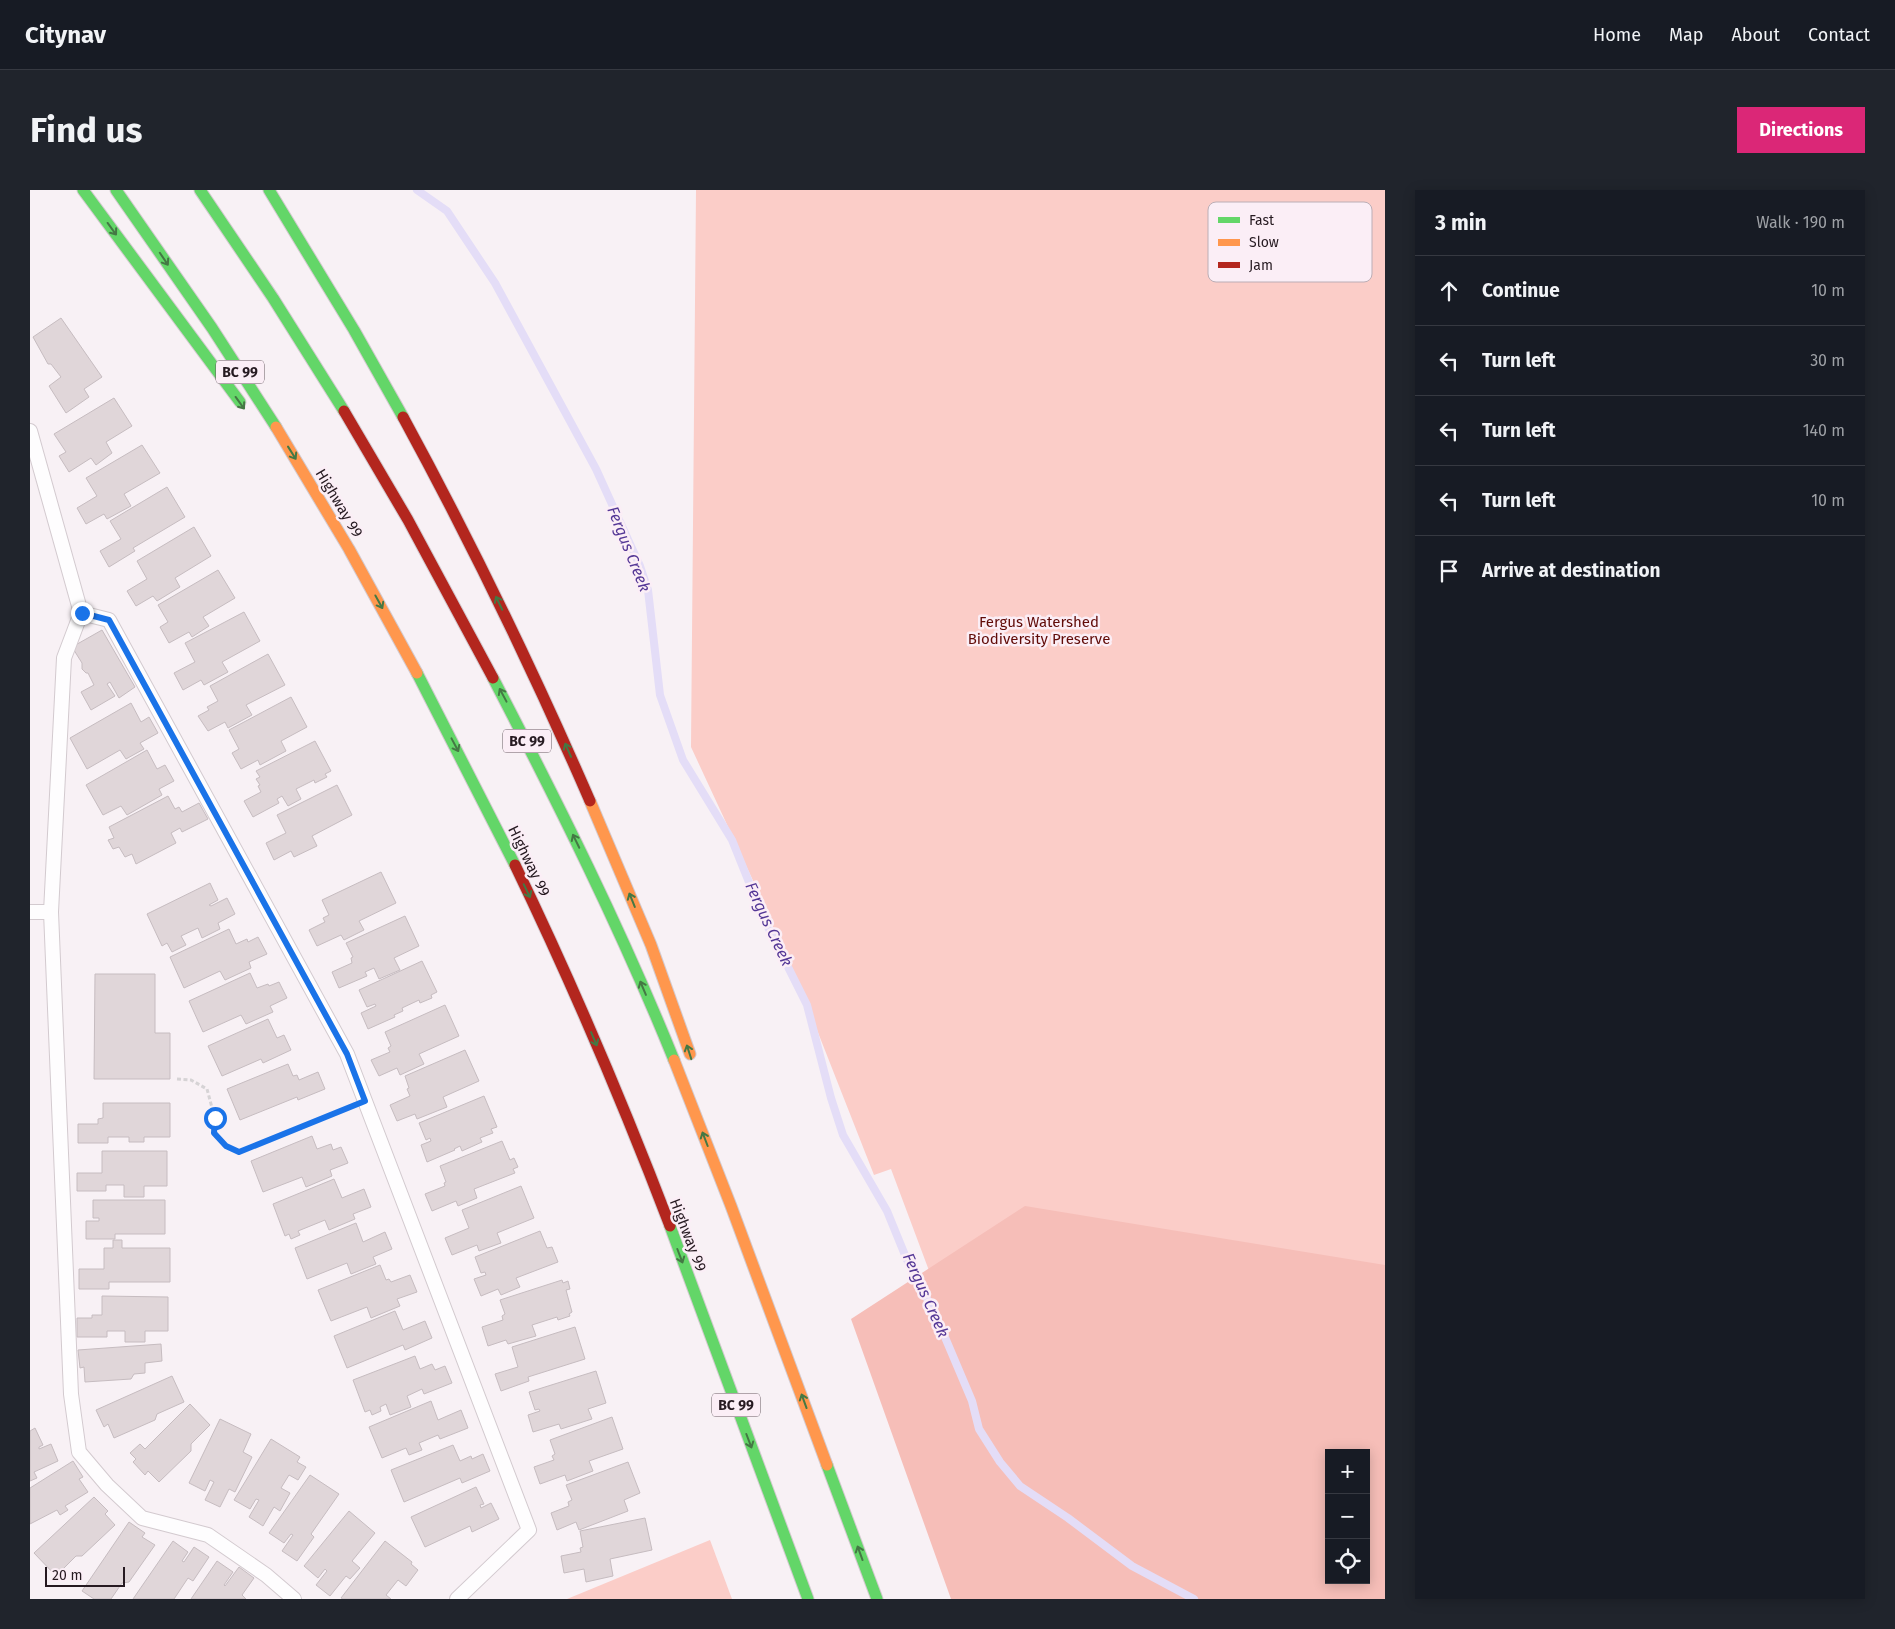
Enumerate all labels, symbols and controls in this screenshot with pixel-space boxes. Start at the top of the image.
text: Citynav [25,21,106,49]
text: Home [1593,24,1641,46]
text: Map [1669,24,1703,46]
text: About [1731,24,1780,46]
text: Contact [1808,24,1870,46]
button: Directions [1737,107,1865,153]
text: Find us [30,109,142,151]
legend [1208,202,1372,282]
text: 3 min [1435,210,1487,236]
text: Fast [1249,212,1275,229]
text: Walk · 190 m [1756,213,1845,232]
one-way arrow [107,222,117,236]
text: Slow [1249,234,1279,251]
one-way arrow [159,251,169,265]
text: Jam [1249,257,1273,274]
icon: ahead [1435,277,1463,305]
text: Continue [1482,279,1560,302]
text: 10 m [1811,281,1845,300]
icon: left [1435,347,1463,375]
text: Turn left [1482,349,1556,372]
text: 30 m [1810,351,1845,370]
road number: BC 99 [216,360,264,383]
one-way arrow [235,395,245,409]
icon: left [1435,417,1463,445]
text: Turn left [1482,419,1556,442]
text: 140 m [1803,421,1845,440]
one-way arrow [287,446,297,460]
street label: Highway 99 [312,466,367,541]
icon: left [1435,487,1463,515]
text: Turn left [1482,489,1556,512]
text: 10 m [1811,491,1845,510]
water label: Fergus Creek [603,503,655,595]
icon: arrive [1435,557,1463,585]
text: Arrive at destination [1482,559,1661,582]
one-way arrow [374,594,384,609]
one-way arrow [493,596,503,611]
route end [71,602,94,625]
park label: Fergus Watershed Biodiversity Preserve [968,613,1110,648]
one-way arrow [498,688,508,703]
road number: BC 99 [503,730,551,752]
one-way arrow [450,738,460,753]
one-way arrow [562,743,572,758]
street label: Highway 99 [504,823,554,899]
one-way arrow [571,834,580,849]
water label: Fergus Creek [741,879,797,969]
one-way arrow [523,883,532,898]
one-way arrow [627,892,636,908]
one-way arrow [638,981,648,996]
one-way arrow [589,1031,599,1046]
one-way arrow [684,1044,693,1060]
route start [204,1107,227,1130]
one-way arrow [700,1132,709,1147]
street label: Highway 99 [666,1196,710,1274]
one-way arrow [676,1248,685,1264]
water label: Fergus Creek [899,1250,953,1340]
road number: BC 99 [712,1394,760,1416]
one-way arrow [799,1394,808,1409]
one-way arrow [745,1433,754,1449]
map controls [1325,1449,1370,1584]
button: + [1325,1449,1370,1494]
button: − [1325,1494,1370,1539]
button: locate [1325,1539,1370,1584]
one-way arrow [855,1546,864,1562]
scale bar [45,1564,125,1587]
text: 20 m [52,1567,82,1584]

